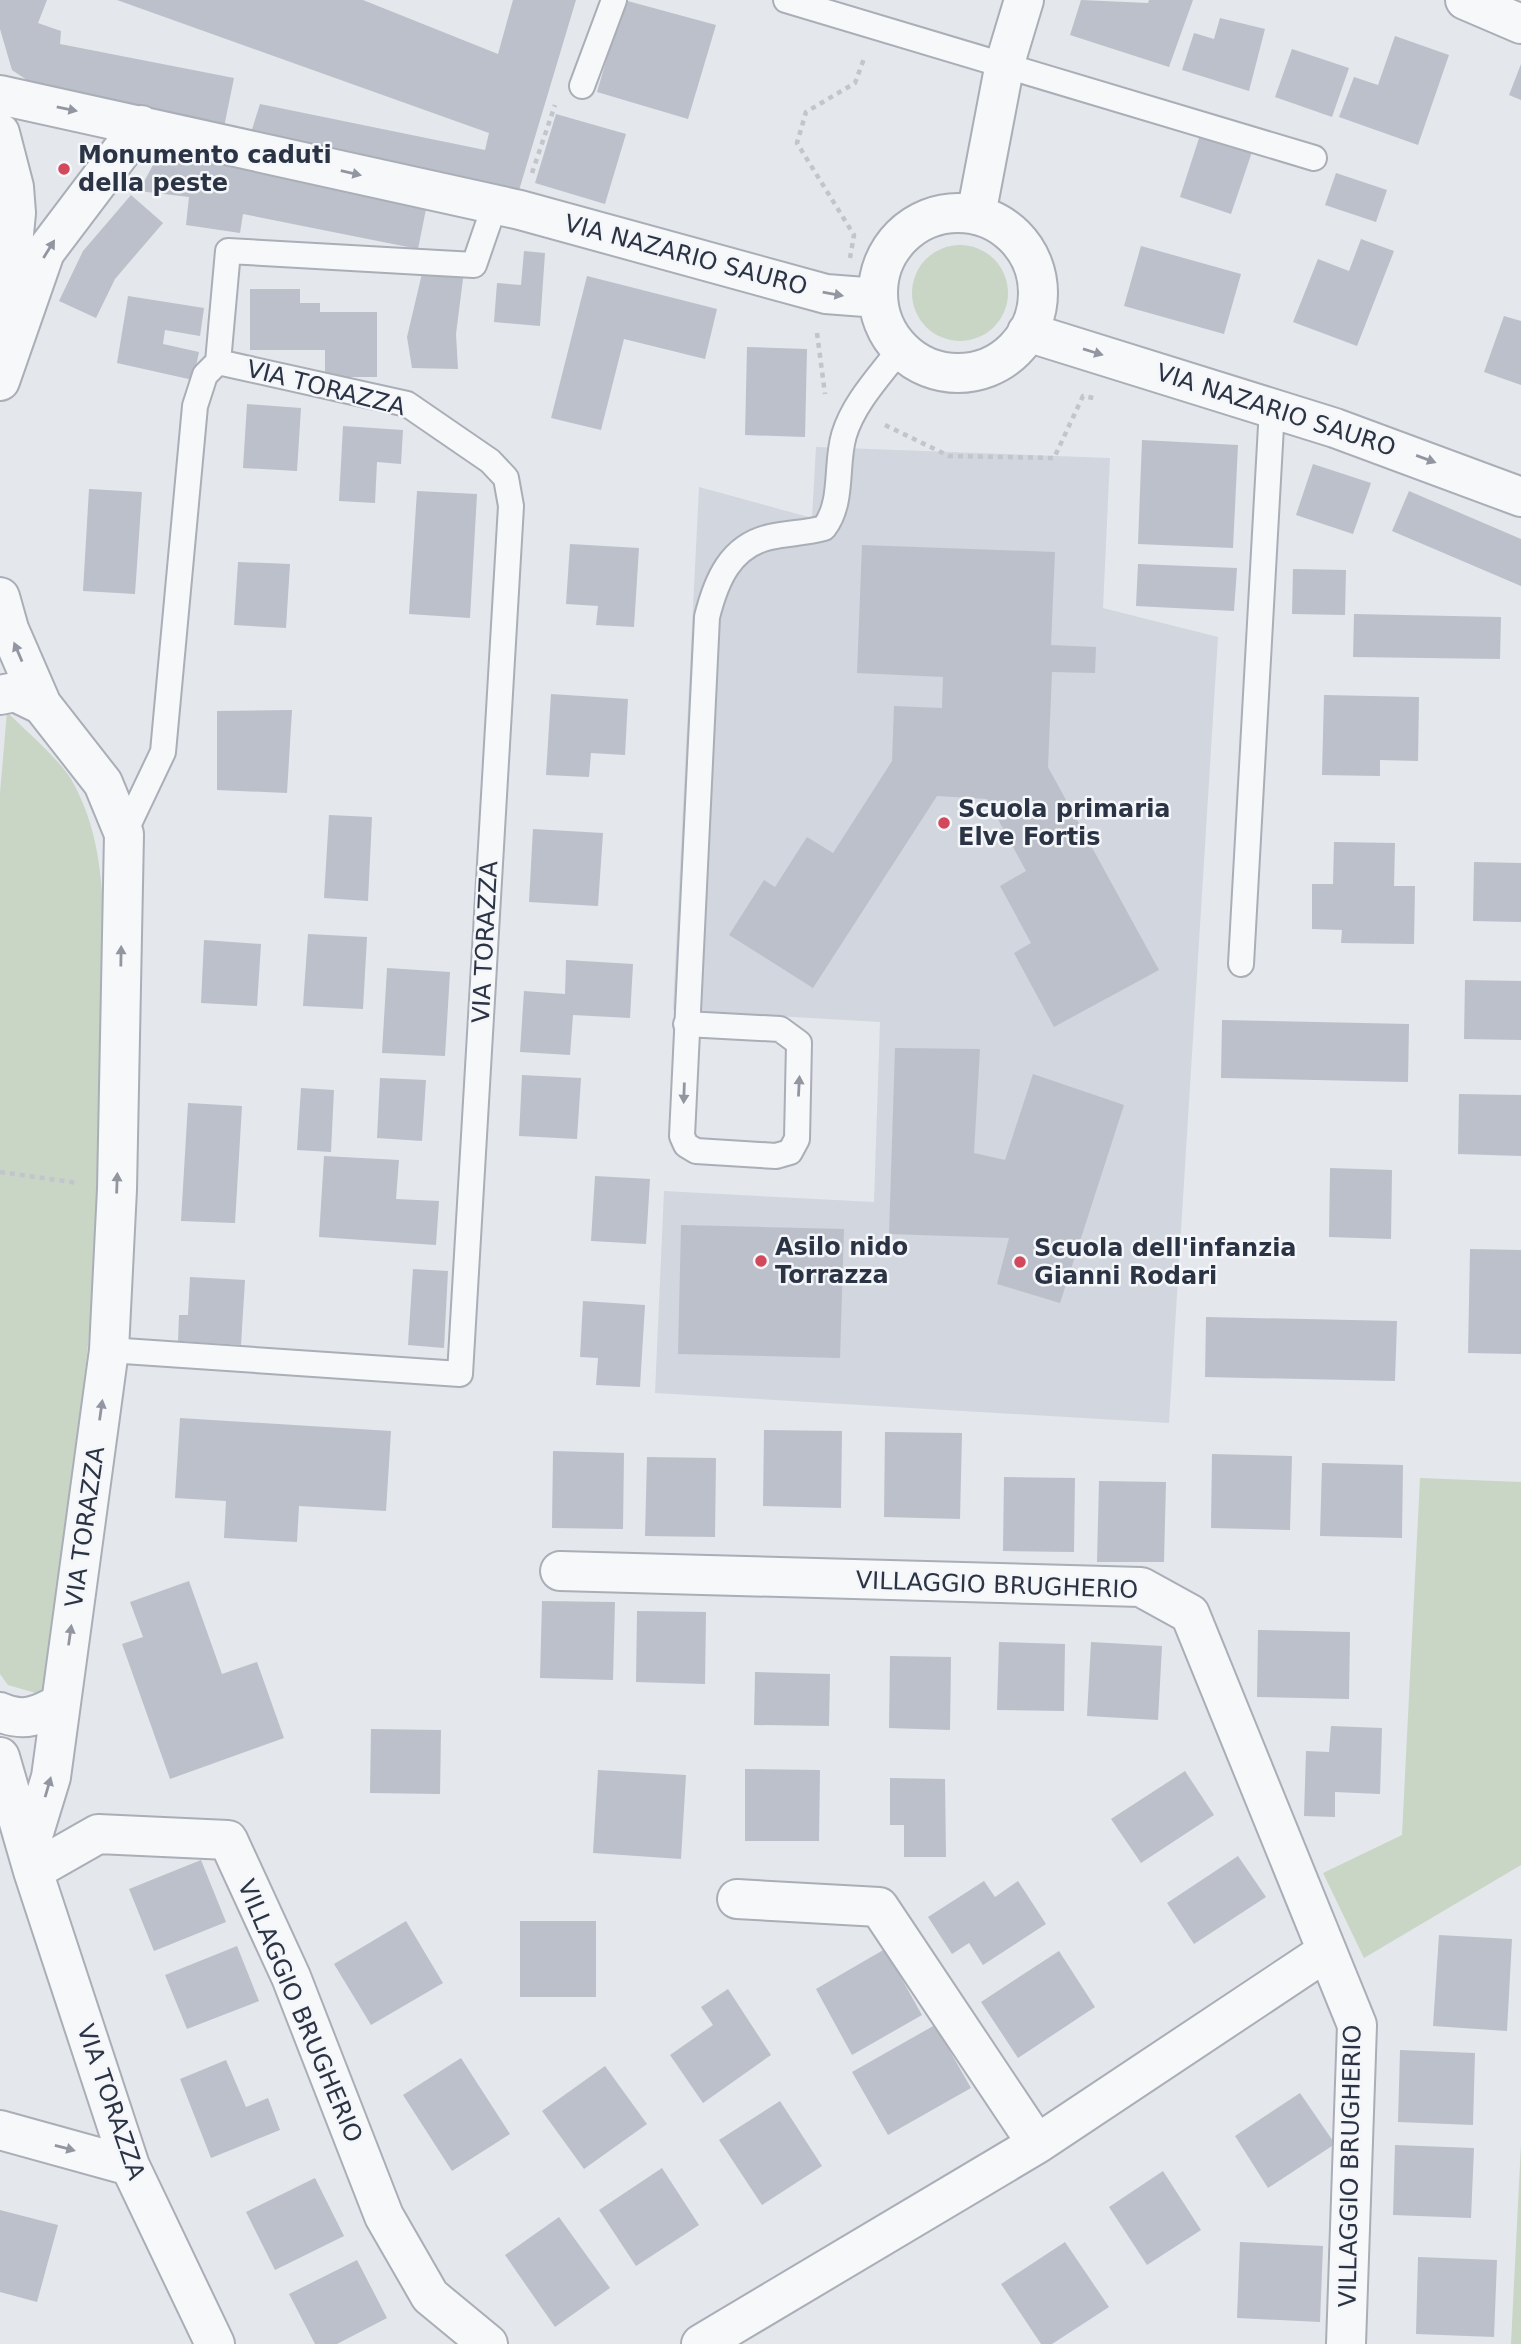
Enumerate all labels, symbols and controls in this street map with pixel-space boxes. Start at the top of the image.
one-way arrow [56,104,78,115]
place label: Monumento caduti della peste [78,141,332,197]
marker: Monumento caduti della peste [56,161,72,177]
one-way arrow [340,167,362,178]
street label: VIA NAZARIO SAURO [561,209,811,301]
one-way arrow [42,239,55,258]
one-way arrow [822,289,844,300]
one-way arrow [1082,348,1103,358]
street label: VIA TORAZZA [244,355,409,421]
street label: VIA NAZARIO SAURO [1153,358,1399,462]
one-way arrow [1415,454,1436,465]
one-way arrow [13,641,24,662]
place label: Scuola primaria Elve Fortis [958,795,1171,851]
marker: Scuola primaria Elve Fortis [936,815,952,831]
street label: VIA TORAZZA [467,860,503,1024]
one-way arrow [116,945,127,967]
one-way arrow [794,1074,805,1096]
one-way arrow [678,1082,689,1104]
one-way arrow [111,1172,122,1194]
place label: Asilo nido Torrazza [775,1233,908,1289]
place label: Scuola dell'infanzia Gianni Rodari [1034,1234,1297,1290]
marker: Asilo nido Torrazza [753,1253,769,1269]
marker: Scuola dell'infanzia Gianni Rodari [1012,1254,1028,1270]
one-way arrow [95,1399,106,1421]
street label: VIA TORAZZA [60,1444,110,1609]
street label: VILLAGGIO BRUGHERIO [855,1566,1139,1604]
one-way arrow [65,1624,76,1646]
one-way arrow [43,1776,53,1797]
street label: VILLAGGIO BRUGHERIO [232,1875,368,2147]
street label: VIA TORAZZA [71,2021,151,2184]
street label: VILLAGGIO BRUGHERIO [1334,2024,1366,2308]
one-way arrow [54,2143,76,2154]

